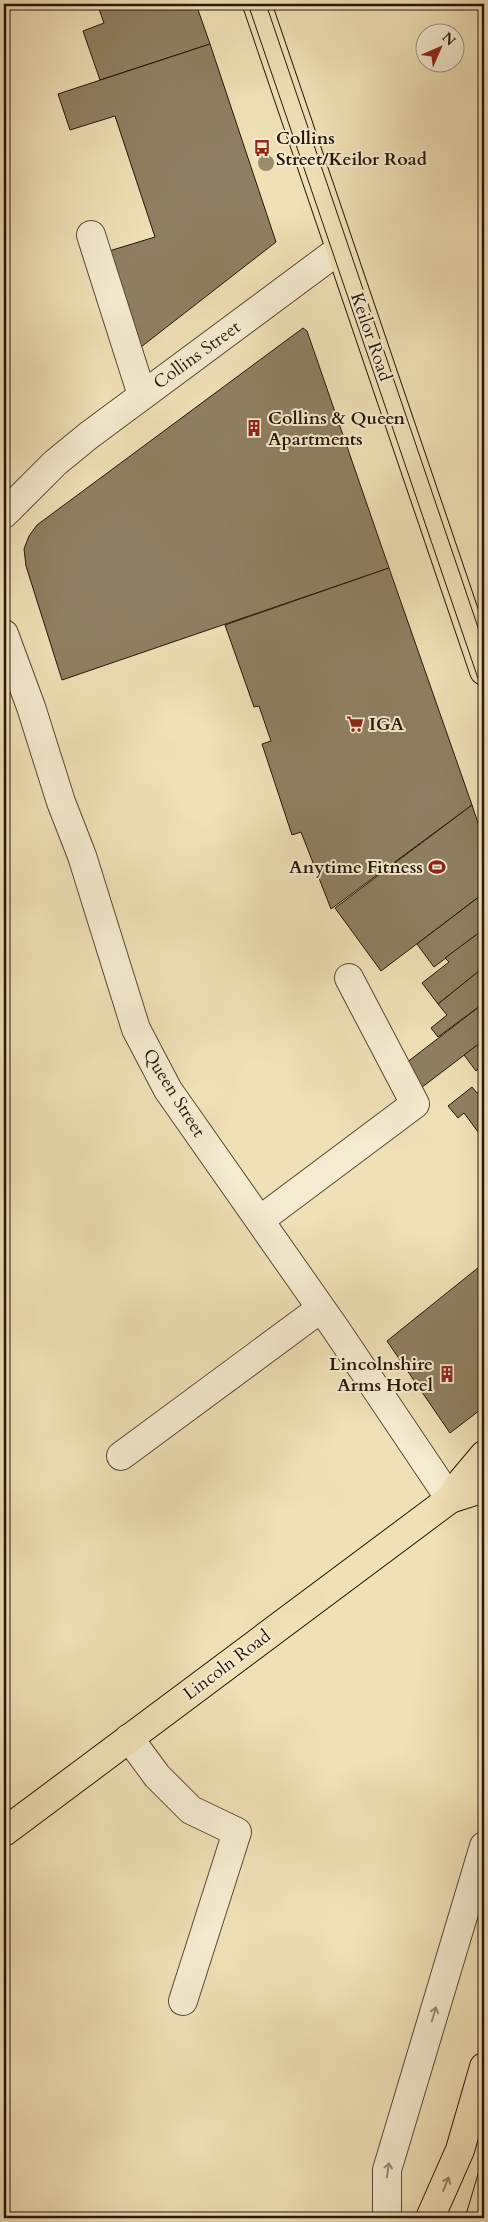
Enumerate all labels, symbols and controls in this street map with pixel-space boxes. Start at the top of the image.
north arrow [416,22,466,72]
text: N [438,28,460,50]
place label: Collins Street/Keilor Road [276,126,428,172]
bus stop icon: Collins Street/Keilor Road [252,138,272,158]
street label: Keilor Road [344,289,398,385]
street label: Collins Street [148,315,246,395]
place label: Collins & Queen Apartments [268,406,405,452]
building icon: Collins & Queen Apartments [244,418,264,438]
place label: IGA [369,712,405,737]
supermarket icon: IGA [345,714,365,734]
place label: Anytime Fitness [289,855,423,880]
sports icon: Anytime Fitness [427,857,447,877]
street label: Queen Street [137,1044,211,1142]
place label: Lincolnshire Arms Hotel [329,1352,433,1398]
building icon: Lincolnshire Arms Hotel [437,1364,457,1384]
street label: Lincoln Road [178,1624,276,1706]
one-way arrow [429,2006,439,2022]
one-way arrow [383,2162,393,2178]
one-way arrow [443,2177,452,2192]

